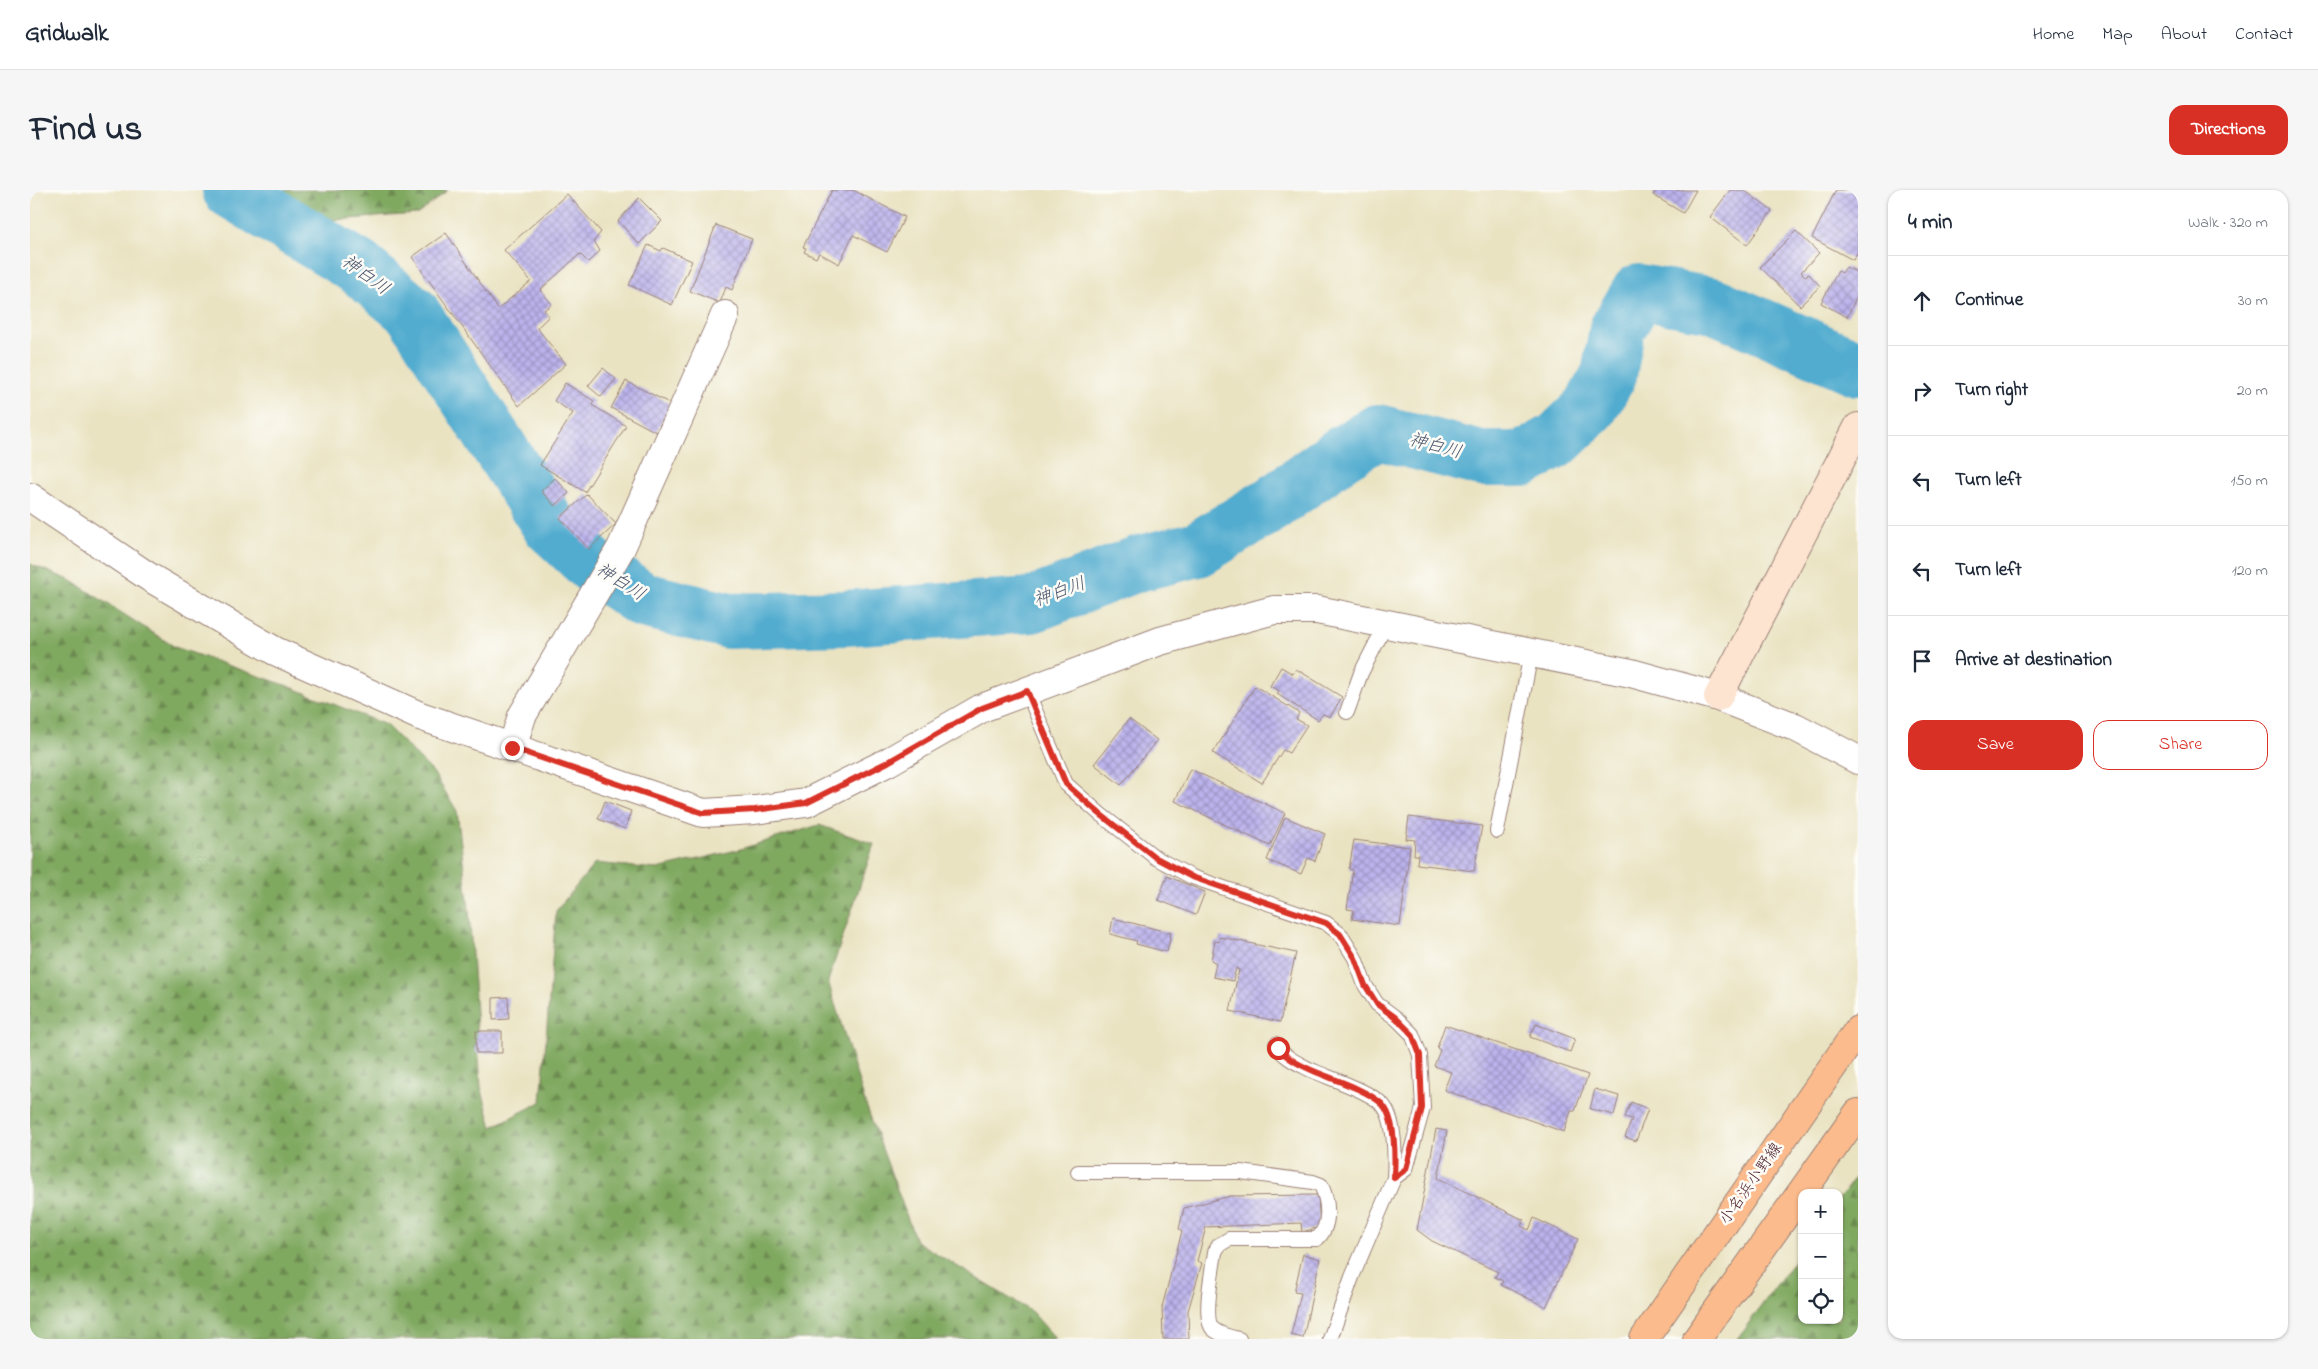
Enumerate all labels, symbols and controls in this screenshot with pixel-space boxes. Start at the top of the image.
text: Gridwalk [25,17,109,52]
text: Home [2033,22,2074,48]
text: Map [2102,22,2133,48]
text: About [2161,22,2207,48]
text: Contact [2235,22,2293,48]
text: Find us [30,105,142,156]
button: Directions [2169,105,2288,155]
text: 4 min [1908,208,1952,238]
text: Walk · 320 m [2188,211,2268,235]
water label: 神白川 [336,250,394,302]
icon: ahead [1908,287,1936,315]
text: Continue [1955,287,2023,314]
text: 30 m [2238,289,2268,313]
icon: right [1908,377,1936,405]
text: Turn right [1955,377,2028,404]
text: 20 m [2237,379,2268,403]
water label: 神白川 [1406,427,1464,467]
icon: left [1908,467,1936,495]
text: Turn left [1955,467,2022,494]
text: 150 m [2230,469,2268,493]
icon: left [1908,557,1936,585]
text: Turn left [1955,557,2022,584]
water label: 神白川 [590,558,650,608]
text: 120 m [2232,559,2268,583]
water label: 神白川 [1030,572,1090,614]
icon: arrive [1908,647,1936,675]
text: Arrive at destination [1955,647,2112,674]
button: Save [1908,720,2083,770]
button: Share [2093,720,2268,770]
route end [501,737,524,760]
route start [1267,1037,1290,1060]
street label: 小名浜小野線 [1714,1138,1788,1230]
map controls [1798,1189,1843,1324]
button: + [1798,1189,1843,1234]
button: − [1798,1234,1843,1279]
button: locate [1798,1279,1843,1324]

